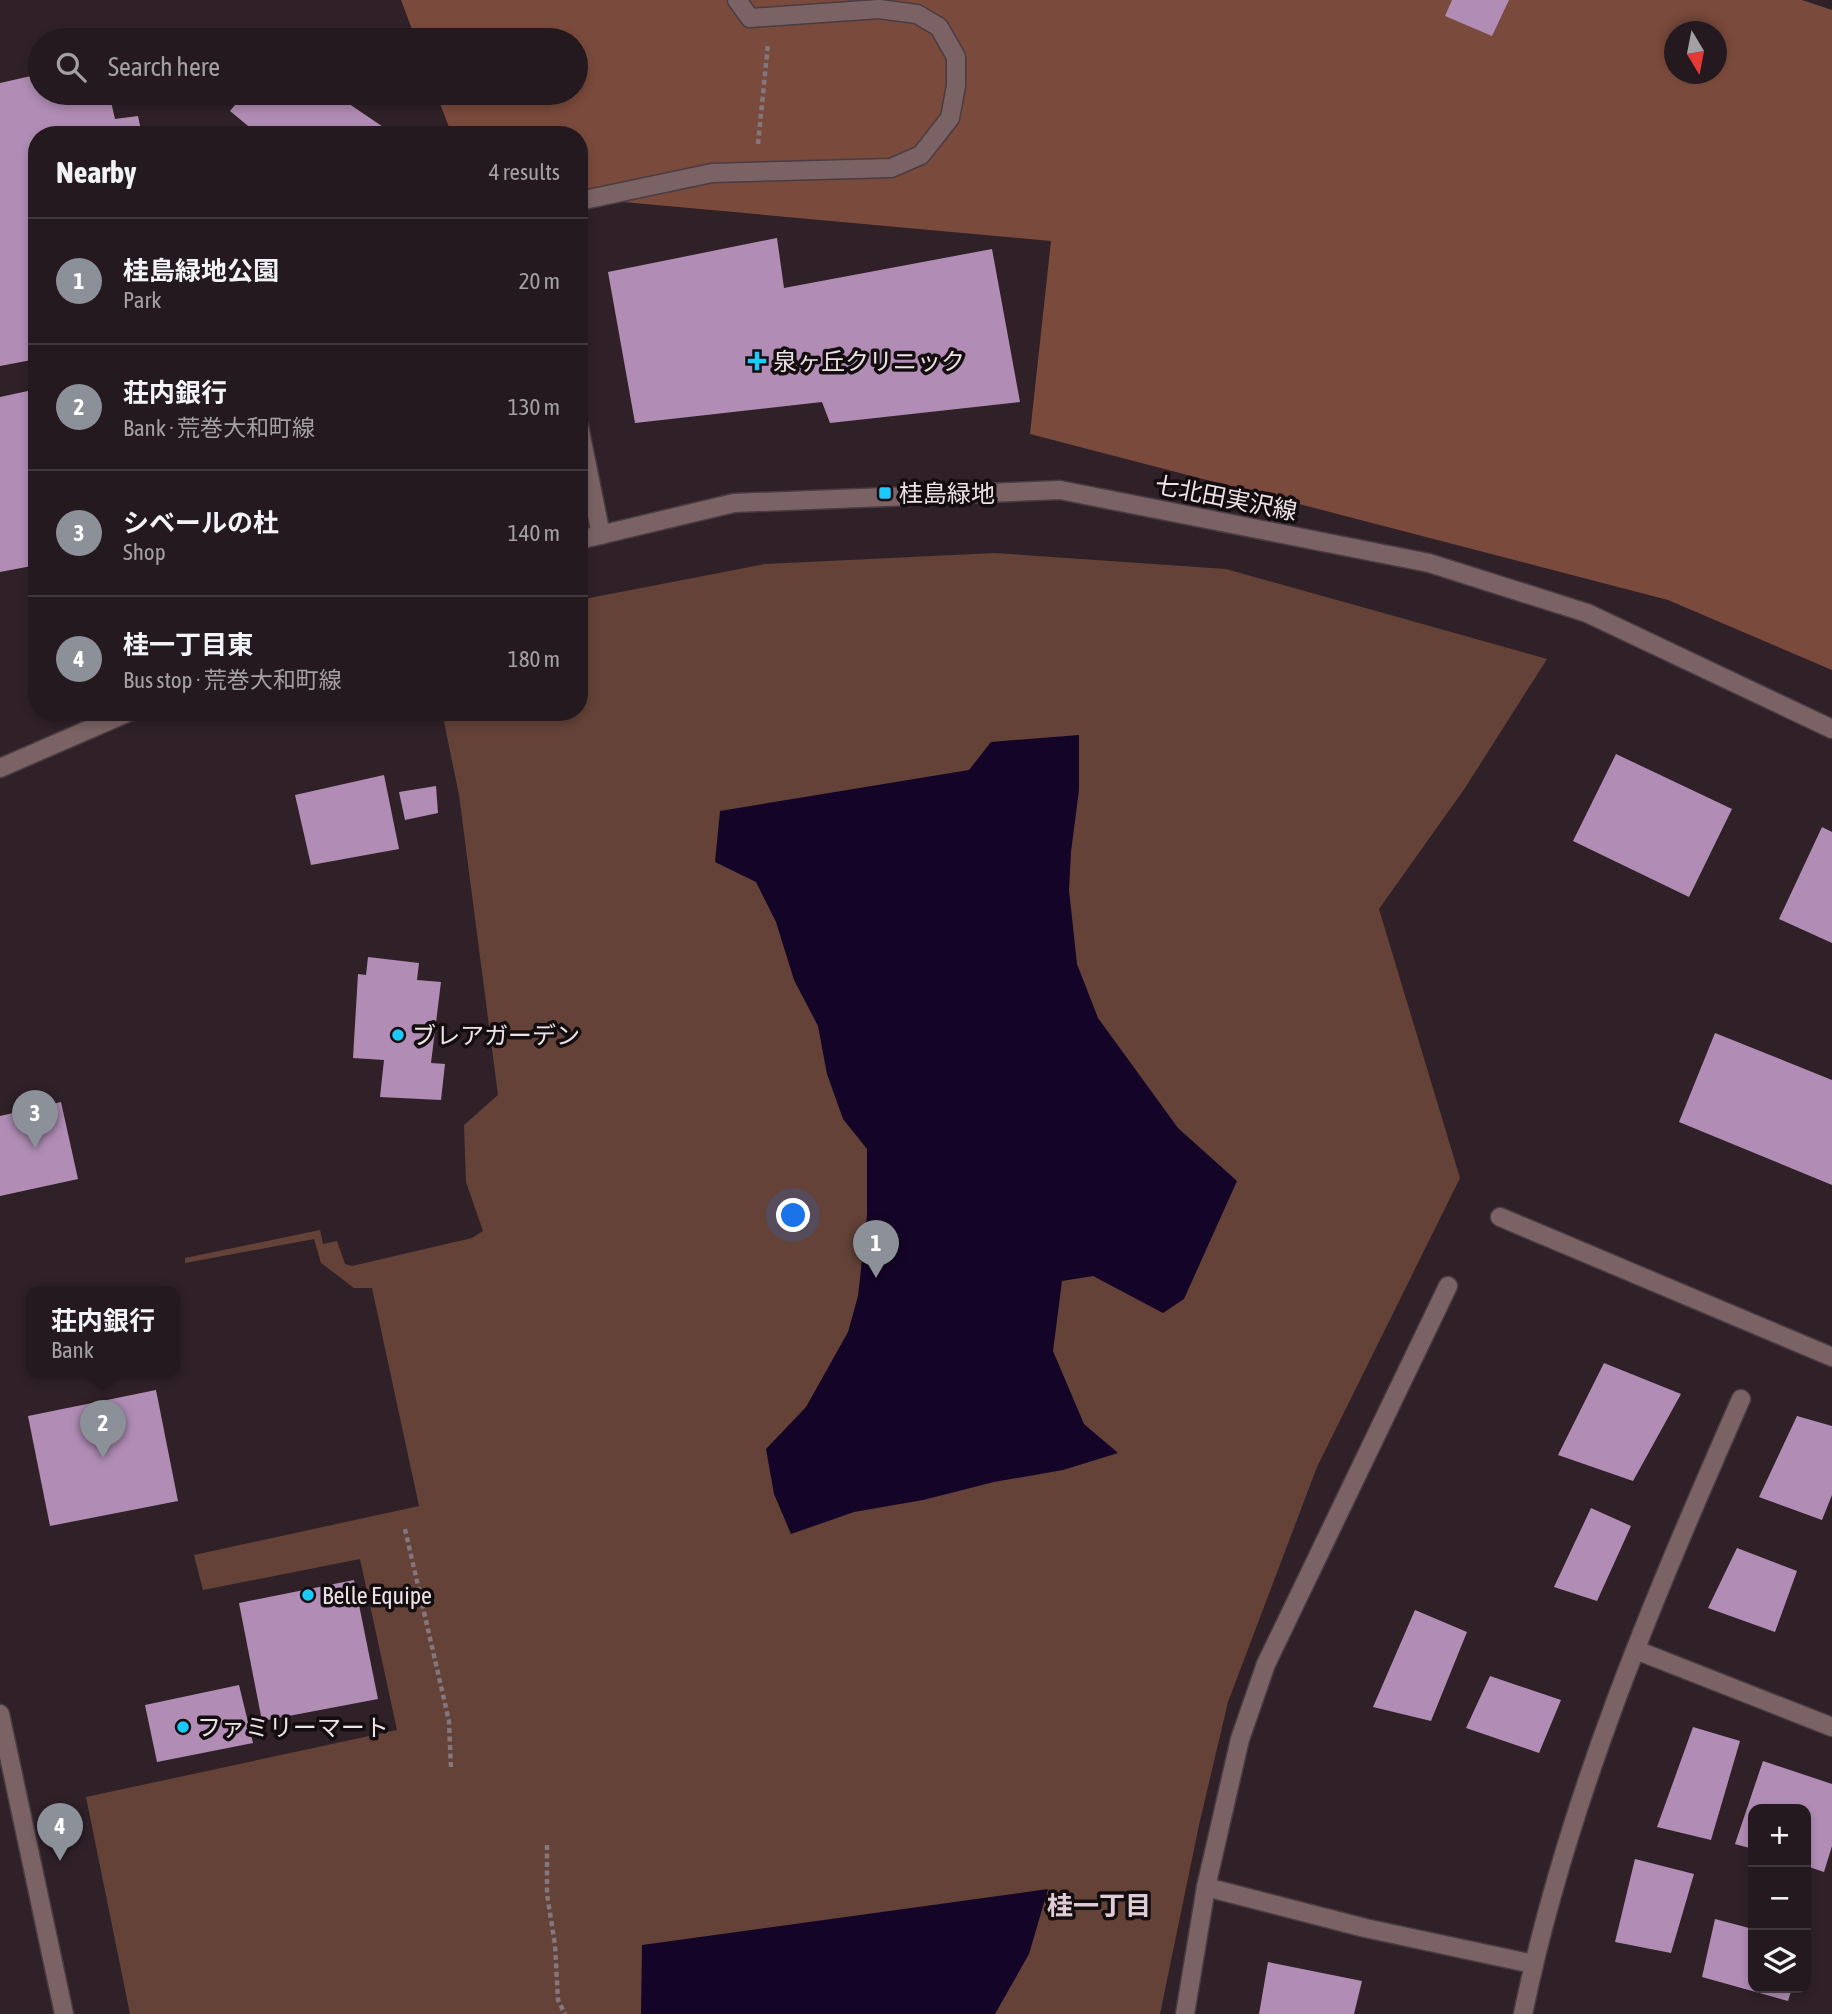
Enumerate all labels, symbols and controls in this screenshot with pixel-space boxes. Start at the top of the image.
north arrow [1664,21,1727,84]
search box [28,28,588,105]
icon: search [52,48,90,86]
text: Search here [108,52,220,82]
text: Nearby [56,155,136,189]
text: 4 results [489,159,560,185]
text: 桂島緑地公園 [123,256,279,286]
text: 1 [74,268,84,294]
text: 20 m [519,268,560,294]
text: Park [123,287,161,313]
place label: 泉ヶ丘クリニック [773,348,965,375]
marker: 泉ヶ丘クリニック [747,351,767,371]
text: 荘内銀行 [123,378,227,408]
text: 2 [74,394,84,420]
text: 130 m [508,394,560,420]
text: Bank · 荒巻大和町線 [123,415,315,441]
street label: 七北田実沢線 [1153,471,1299,525]
place label: 桂島緑地 [899,480,995,507]
marker: 桂島緑地 [877,485,893,501]
text: シベールの杜 [123,508,279,538]
text: 3 [74,520,84,546]
text: 140 m [508,520,560,546]
text: Shop [123,539,166,565]
text: 桂一丁目東 [123,630,253,660]
text: 4 [74,646,84,672]
text: 180 m [508,646,560,672]
text: Bus stop · 荒巻大和町線 [123,667,342,693]
place label: ブレアガーデン [412,1022,580,1049]
marker: ブレアガーデン [390,1027,406,1043]
pin: 3 [12,1090,58,1148]
your location [776,1198,810,1232]
pin: 1 [853,1220,899,1278]
popup [26,1286,180,1377]
text: 荘内銀行 [51,1306,155,1336]
text: Bank [51,1337,94,1363]
pin: 2 [80,1400,126,1458]
place label: Belle Equipe [322,1582,432,1609]
marker: Belle Equipe [300,1587,316,1603]
place label: ファミリーマート [197,1714,389,1741]
marker: ファミリーマート [175,1719,191,1735]
pin: 4 [37,1803,83,1861]
map controls [1748,1804,1811,1993]
button: + [1748,1804,1811,1867]
button: − [1748,1867,1811,1930]
district label: 桂一丁目 [1047,1891,1151,1921]
button: layers [1748,1930,1811,1993]

